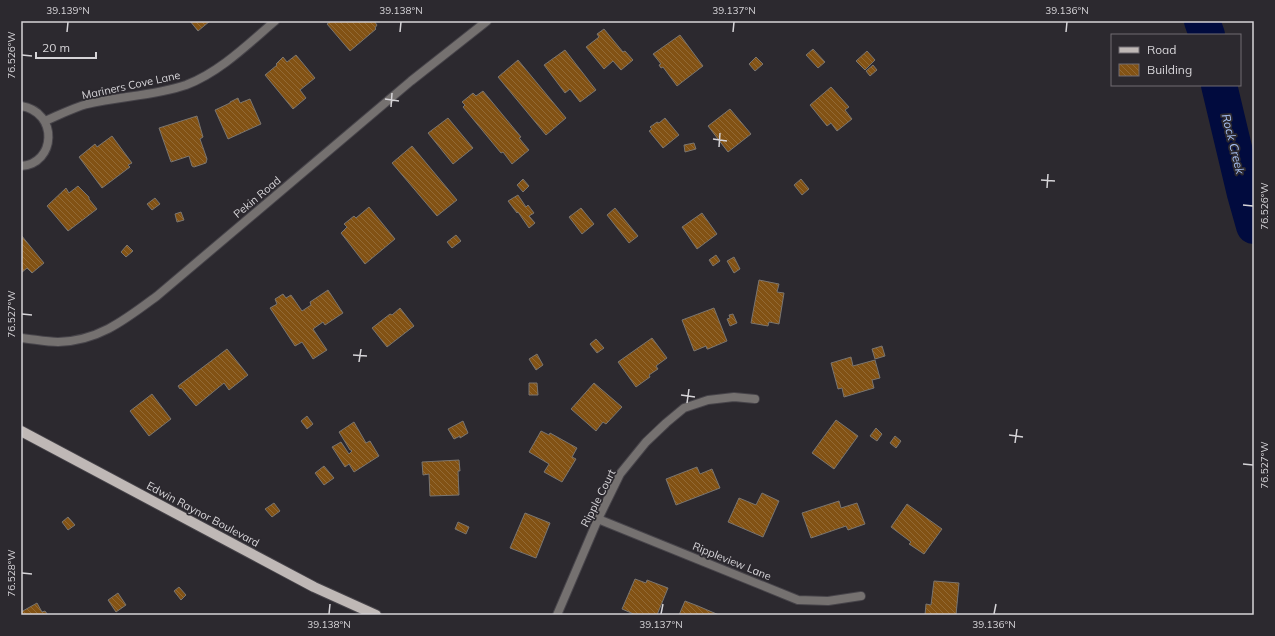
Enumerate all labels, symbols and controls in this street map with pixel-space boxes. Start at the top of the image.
text: 39.139°N [46,4,90,17]
text: 39.138°N [379,4,423,17]
text: 39.137°N [712,4,756,17]
text: 39.136°N [1045,4,1089,17]
text: 76.526°W [5,31,18,79]
scale bar [36,34,96,60]
legend [1111,34,1241,86]
text: 20 m [42,40,70,55]
text: Road [1147,42,1176,57]
text: Building [1147,62,1192,77]
street label: Mariners Cove Lane [80,68,182,102]
water label: Rock Creek [1219,112,1248,177]
street label: Pekin Road [230,173,284,221]
text: 76.526°W [1258,182,1271,230]
text: 76.527°W [5,290,18,338]
text: 76.527°W [1258,441,1271,489]
street label: Ripple Court [578,467,619,529]
street label: Edwin Raynor Boulevard [144,478,262,550]
street label: Rippleview Lane [691,539,773,583]
text: 76.528°W [5,549,18,597]
text: 39.138°N [307,618,351,631]
text: 39.137°N [639,618,683,631]
text: 39.136°N [972,618,1016,631]

